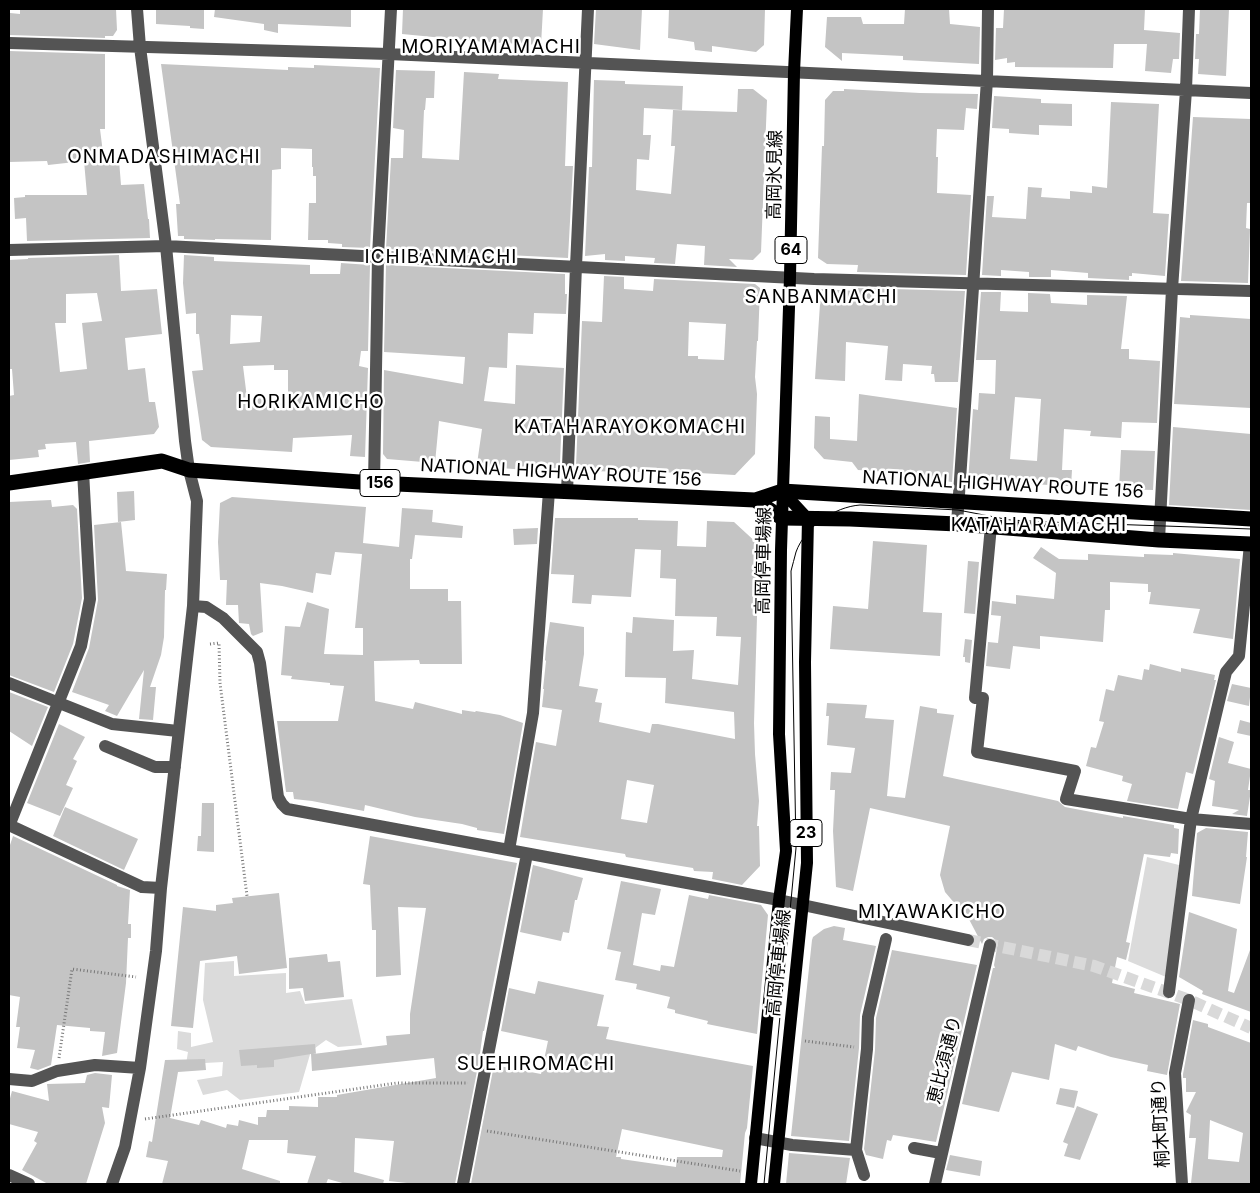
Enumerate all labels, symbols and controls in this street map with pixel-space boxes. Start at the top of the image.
district label: MORIYAMAMACHI [400,36,582,58]
street label: 高岡氷見線 [763,130,787,220]
district label: ONMADASHIMACHI [66,146,262,168]
road number: 64 [775,236,807,264]
district label: ICHIBANMACHI [363,246,519,268]
district label: SANBANMACHI [743,286,899,308]
district label: HORIKAMICHO [236,391,386,413]
district label: KATAHARAYOKOMACHI [512,416,748,438]
street label: NATIONAL HIGHWAY ROUTE 156 [420,455,702,491]
street label: NATIONAL HIGHWAY ROUTE 156 [862,467,1144,503]
road number: 156 [360,469,400,496]
street label: 高岡停車場線 [752,507,776,615]
district label: KATAHARAMACHI [949,514,1129,536]
road number: 23 [790,820,822,846]
district label: MIYAWAKICHO [857,901,1007,923]
street label: 高岡停車場線 [763,908,795,1018]
street label: 恵比須通り [924,1014,966,1106]
district label: SUEHIROMACHI [455,1053,617,1075]
street label: 桐木町通り [1148,1077,1174,1169]

